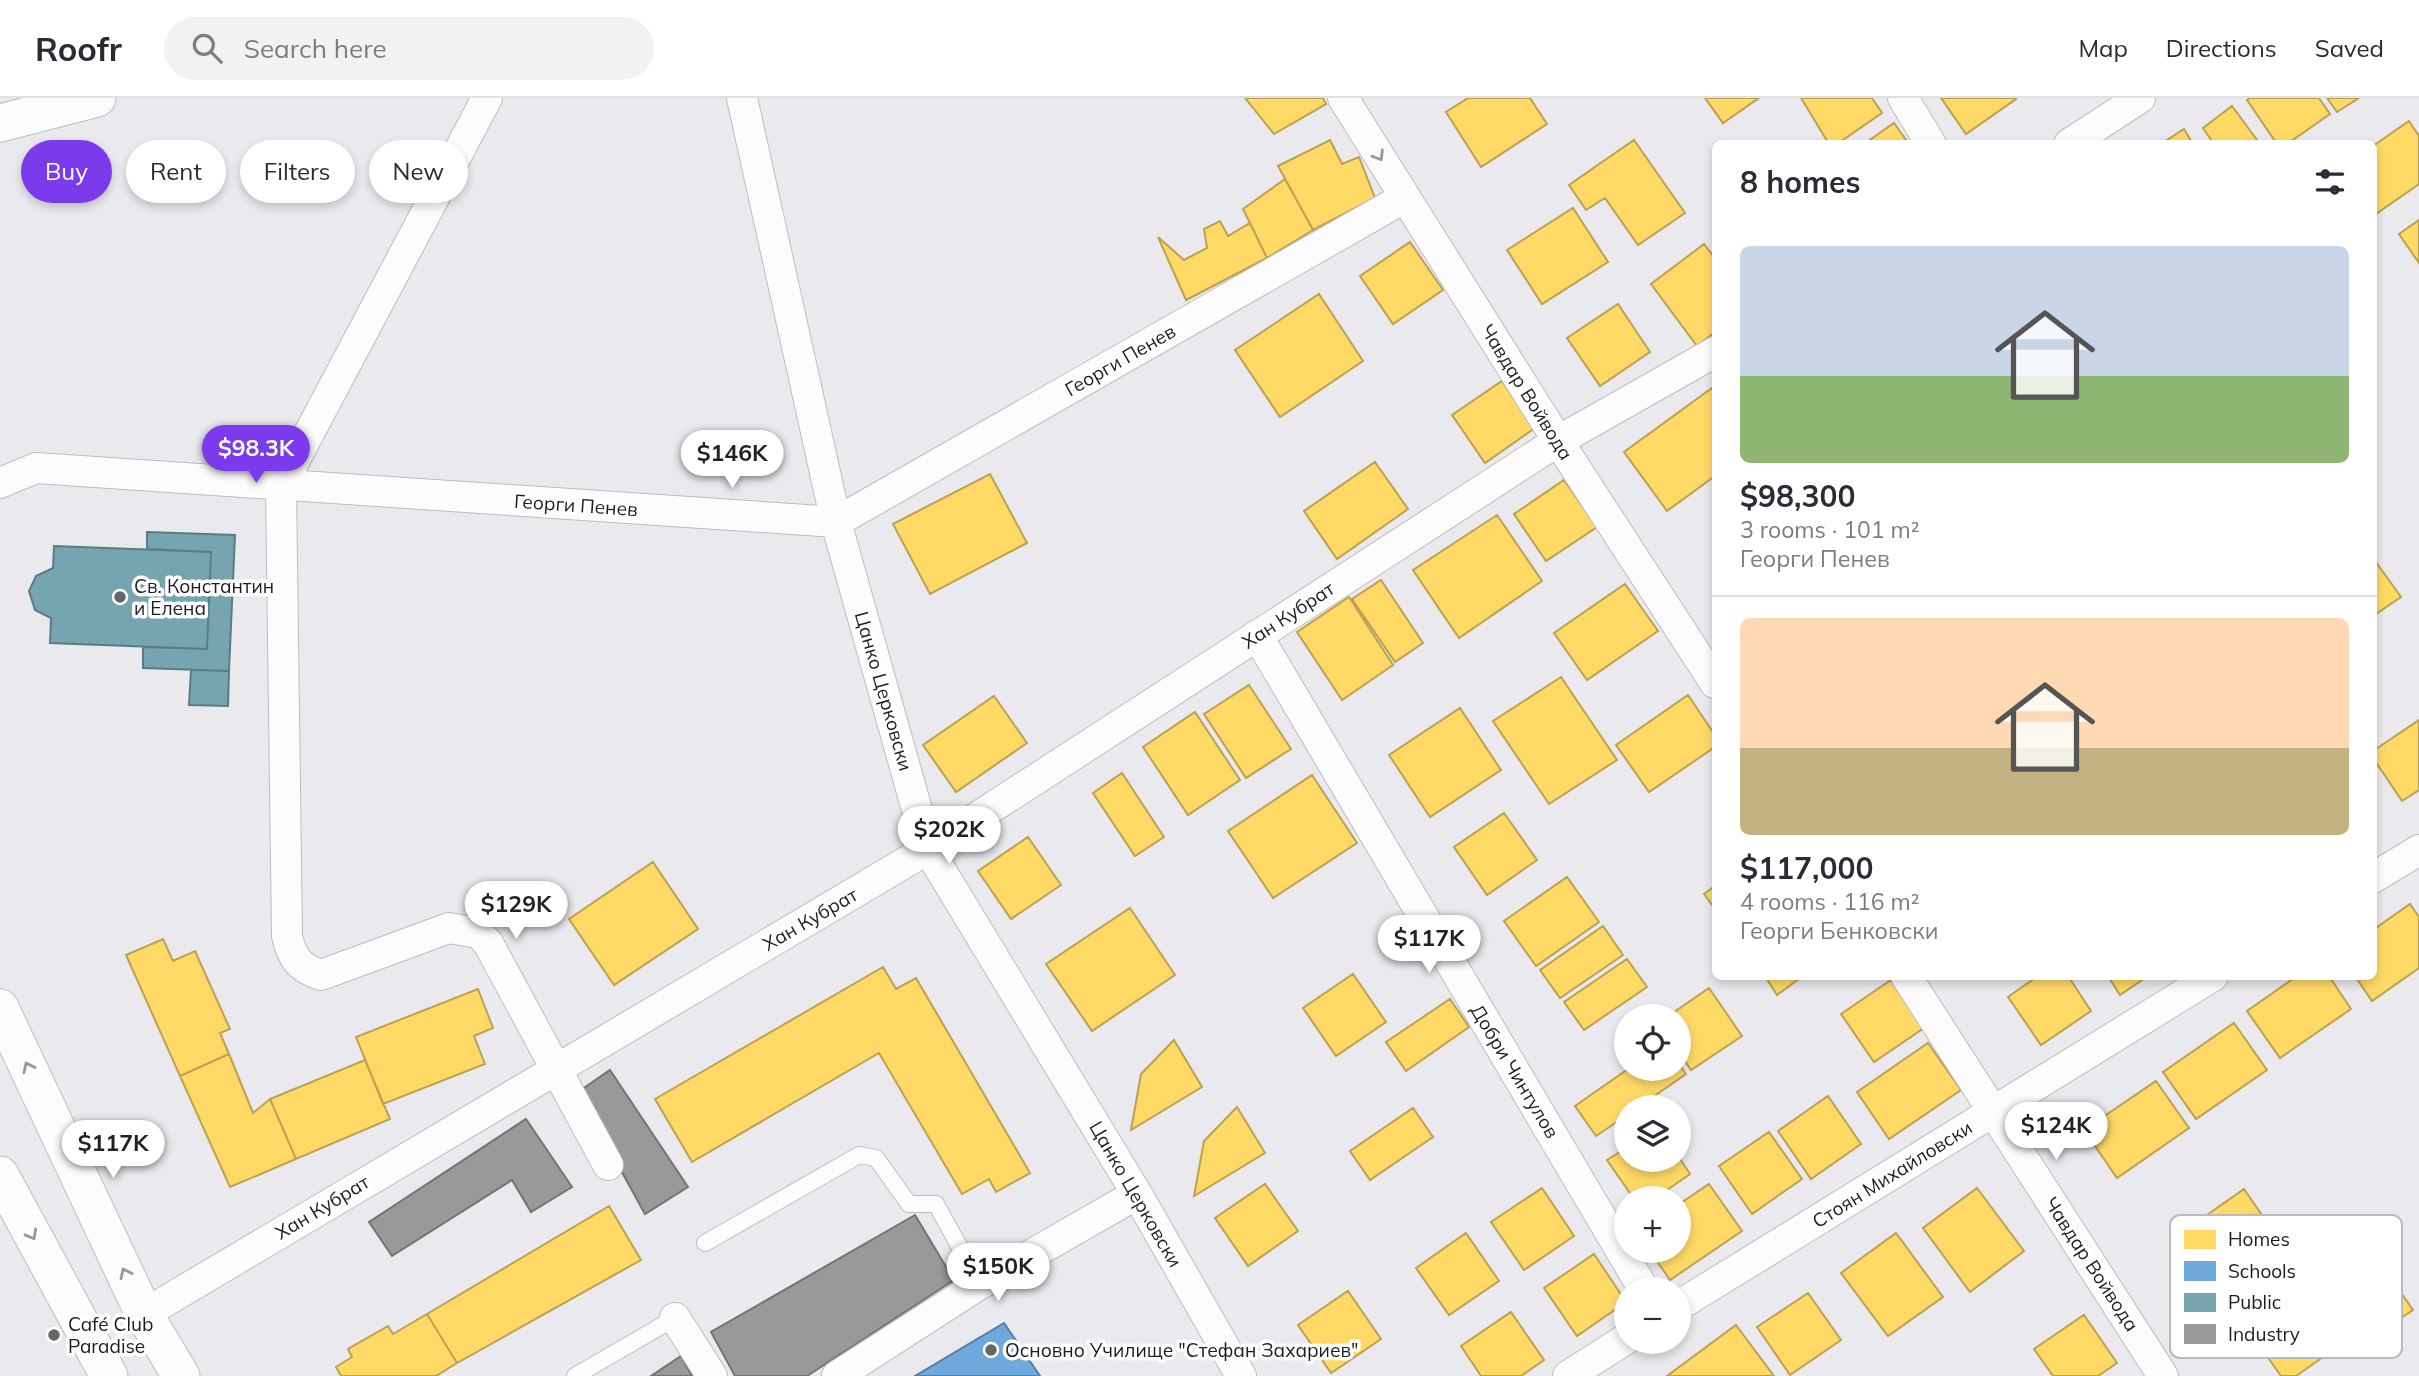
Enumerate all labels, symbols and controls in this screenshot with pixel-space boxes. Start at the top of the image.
search box [164,17,654,80]
text: Roofr [35,28,122,69]
icon: search [188,29,226,67]
text: Search here [244,32,387,65]
text: Map [2078,33,2128,63]
text: Directions [2166,33,2277,63]
text: Saved [2315,33,2384,63]
chip: Buy [21,140,112,203]
chip: Rent [126,140,226,203]
chip: Filters [240,140,355,203]
chip: New [369,140,468,203]
one-way arrow [1370,149,1383,162]
text: 8 homes [1740,163,1861,201]
icon: filters [2311,163,2349,201]
icon: home [1982,292,2108,418]
street label: Георги Пенев [1060,319,1180,401]
street label: Чавдар Войвода [1476,320,1578,464]
pin: $98.3K [199,426,313,485]
pin: $146K [683,430,781,490]
text: $98.3K [218,433,294,462]
text: $146K [697,438,767,467]
text: $98,300 [1740,477,1855,515]
street label: Георги Пенев [513,489,639,521]
text: 3 rooms · 101 m² [1740,515,1920,544]
text: Георги Пенев [1740,544,1890,573]
place label: Св. Константин и Елена [134,574,274,620]
street label: Хан Кубрат [1237,576,1339,654]
marker: Св. Константин и Елена [112,589,128,605]
street label: Цанко Церковски [850,608,918,774]
icon: home [1982,664,2108,790]
pin: $202K [900,806,998,866]
text: $202K [914,814,984,843]
text: $117,000 [1740,849,1873,887]
pin: $129K [467,882,565,941]
street label: Хан Кубрат [758,882,862,956]
text: 4 rooms · 116 m² [1740,887,1920,916]
text: $129K [481,889,551,918]
pin: $117K [1380,916,1478,975]
text: Георги Бенковски [1740,916,1938,945]
text: $117K [1394,923,1464,952]
street label: Добри Чинтулов [1466,1000,1564,1142]
map controls [1614,1004,1691,1354]
button: locate [1614,1004,1691,1081]
one-way arrow [22,1062,36,1074]
button: layers [1614,1095,1691,1172]
pin: $124K [2007,1102,2105,1162]
text: $124K [2021,1110,2091,1139]
street label: Стоян Михайловски [1808,1115,1976,1233]
street label: Цанко Церковски [1084,1117,1188,1271]
pin: $117K [64,1121,162,1180]
text: $117K [78,1128,148,1157]
street label: Хан Кубрат [271,1169,374,1244]
button: + [1614,1186,1691,1263]
street label: Чавдар Войвода [2040,1192,2144,1336]
legend [2170,1215,2402,1358]
text: Homes [2228,1227,2290,1251]
one-way arrow [24,1228,37,1241]
pin: $150K [949,1244,1047,1303]
text: $150K [963,1251,1033,1280]
text: Schools [2228,1259,2296,1283]
one-way arrow [119,1268,133,1280]
button: − [1614,1277,1691,1354]
text: Public [2228,1290,2281,1314]
place label: Café Club Paradise [68,1312,153,1358]
text: Industry [2228,1322,2300,1346]
marker: Café Club Paradise [46,1327,62,1343]
place label: Основно Училище "Стефан Захариев" [1005,1338,1359,1362]
marker: Основно Училище "Стефан Захариев" [983,1342,999,1358]

